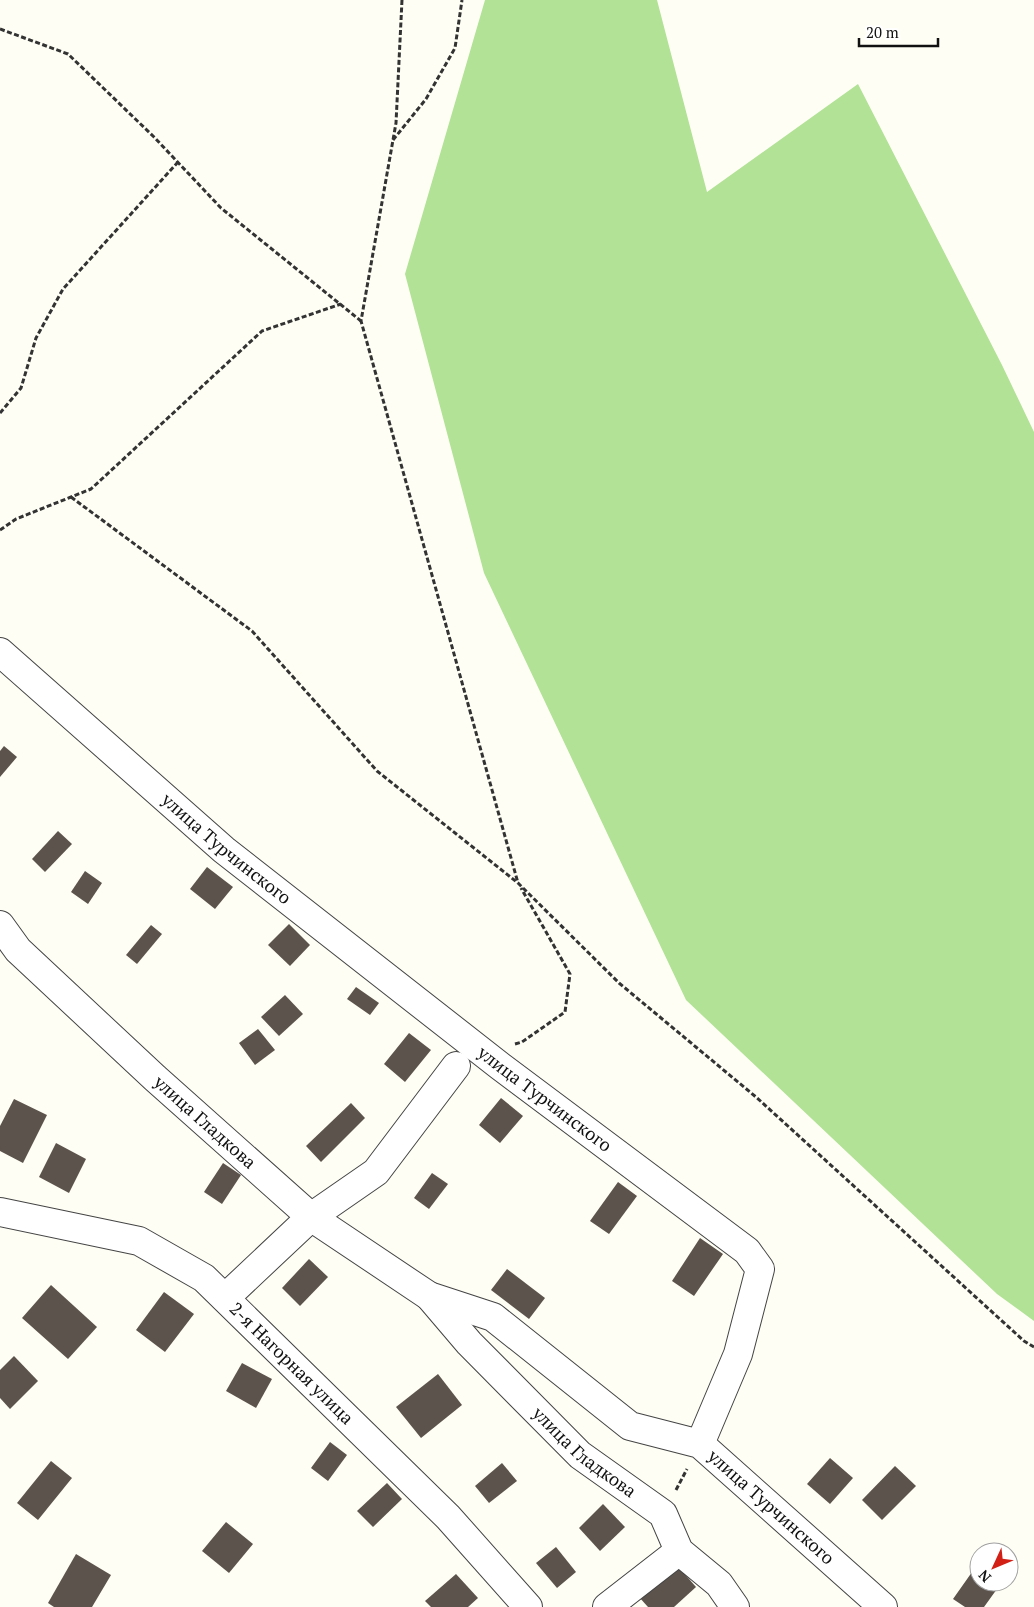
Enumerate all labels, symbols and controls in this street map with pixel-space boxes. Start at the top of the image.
scale bar [859,15,938,47]
text: 20 m [866,22,899,42]
street label: улица Турчинского [156,787,297,909]
street label: улица Турчинского [472,1040,617,1157]
street label: улица Гладкова [148,1069,262,1174]
street label: 2-я Нагорная улица [225,1296,359,1429]
street label: улица Гладкова [527,1400,642,1502]
street label: улица Турчинского [702,1443,840,1569]
north arrow [969,1542,1019,1592]
text: N [974,1566,995,1587]

